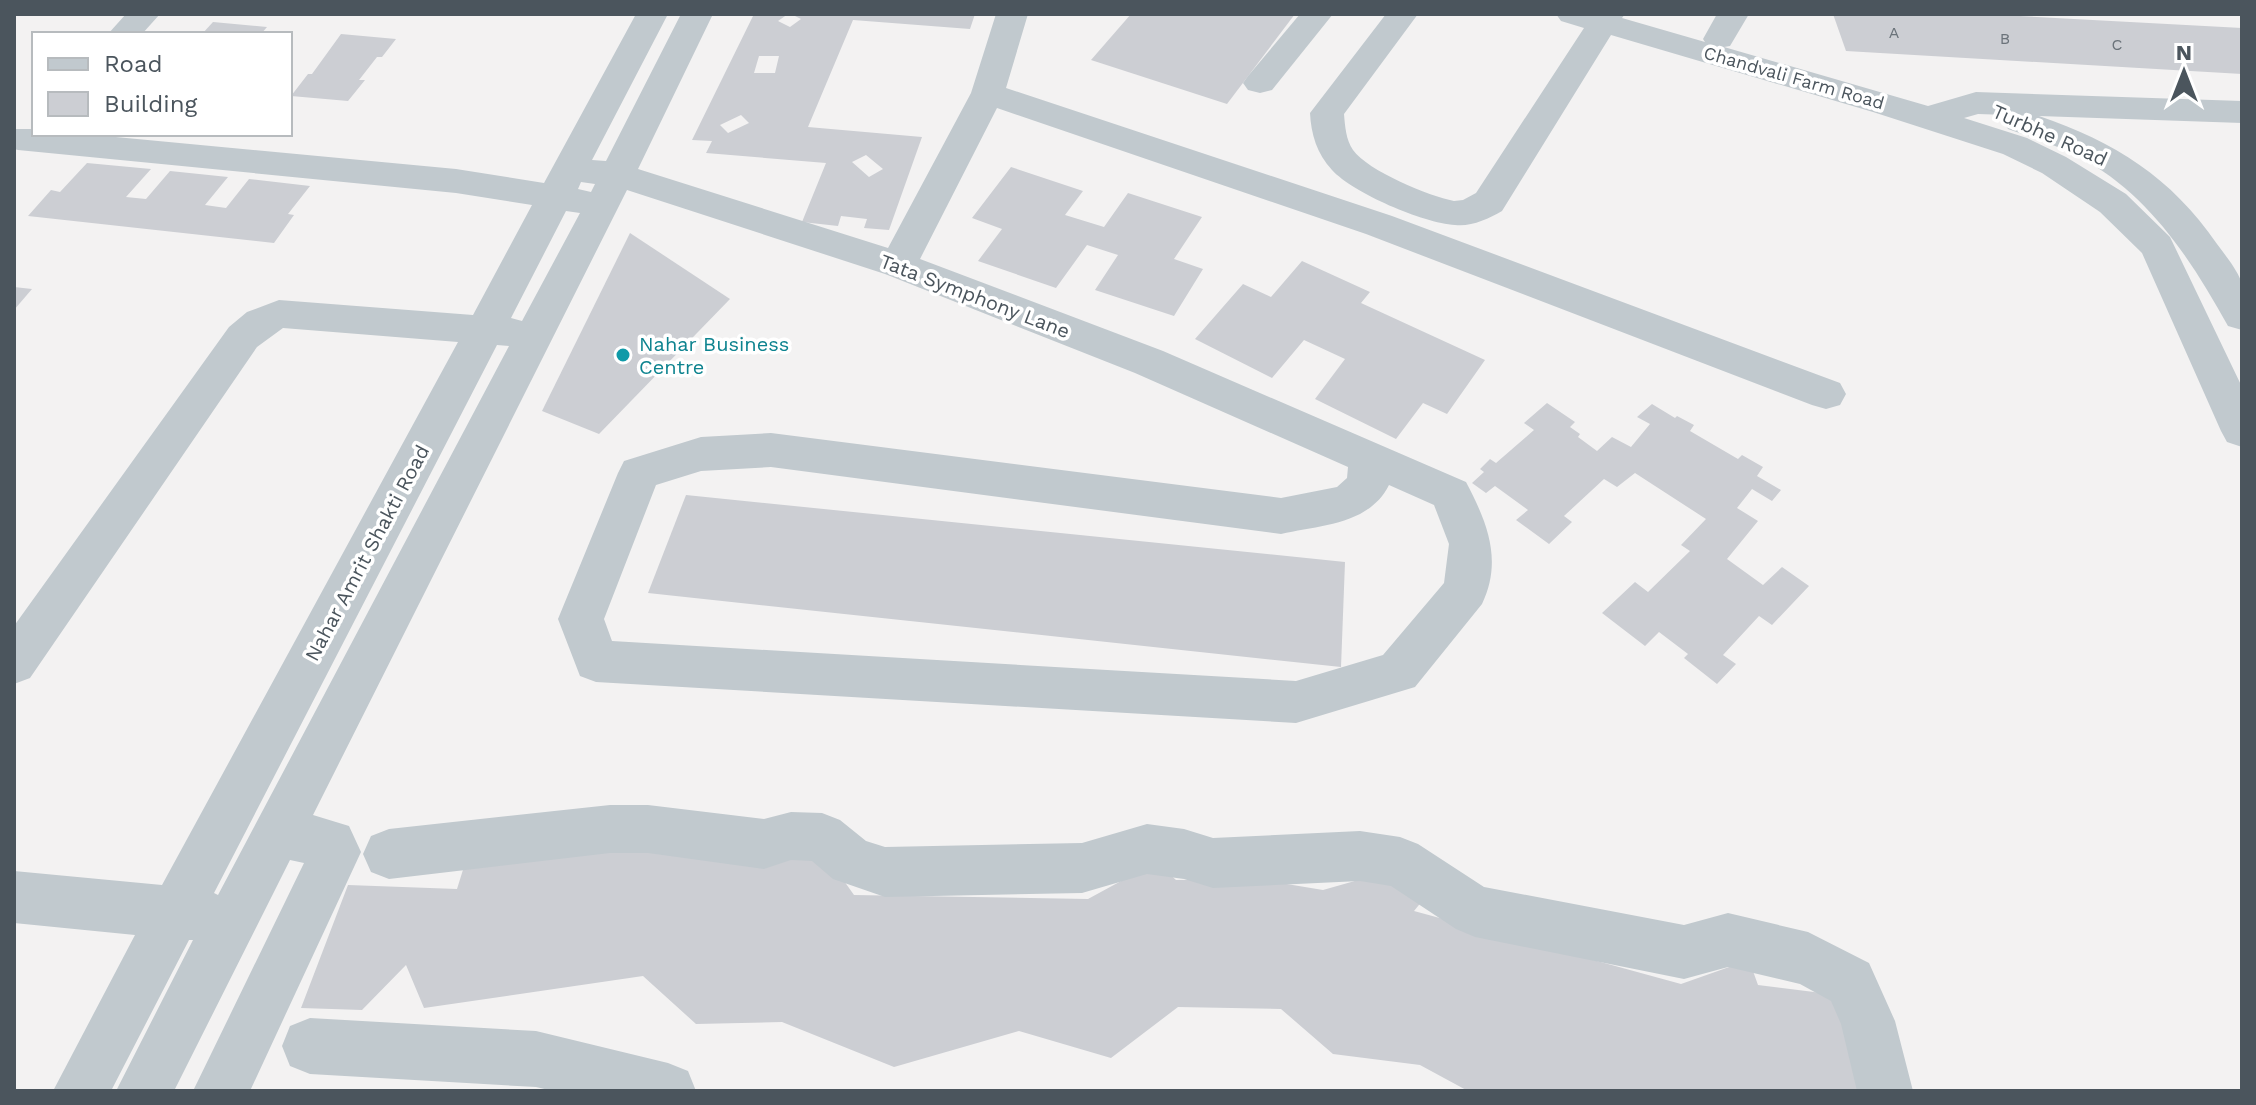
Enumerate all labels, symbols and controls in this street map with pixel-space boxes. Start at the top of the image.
house number: A [1889,23,1900,42]
house number: B [2000,29,2010,48]
legend [32,32,292,136]
north arrow [2144,32,2224,112]
house number: C [2112,35,2123,54]
text: N [2176,40,2192,65]
street label: Chandvali Farm Road [1702,42,1887,113]
text: Road [104,50,163,78]
text: Building [104,90,197,118]
street label: Turbhe Road [1989,99,2111,171]
street label: Tata Symphony Lane [877,249,1073,343]
place label: Nahar Business Centre [639,332,789,379]
marker: Nahar Business Centre [614,346,632,364]
street label: Nahar Amrit Shakti Road [300,441,434,665]

